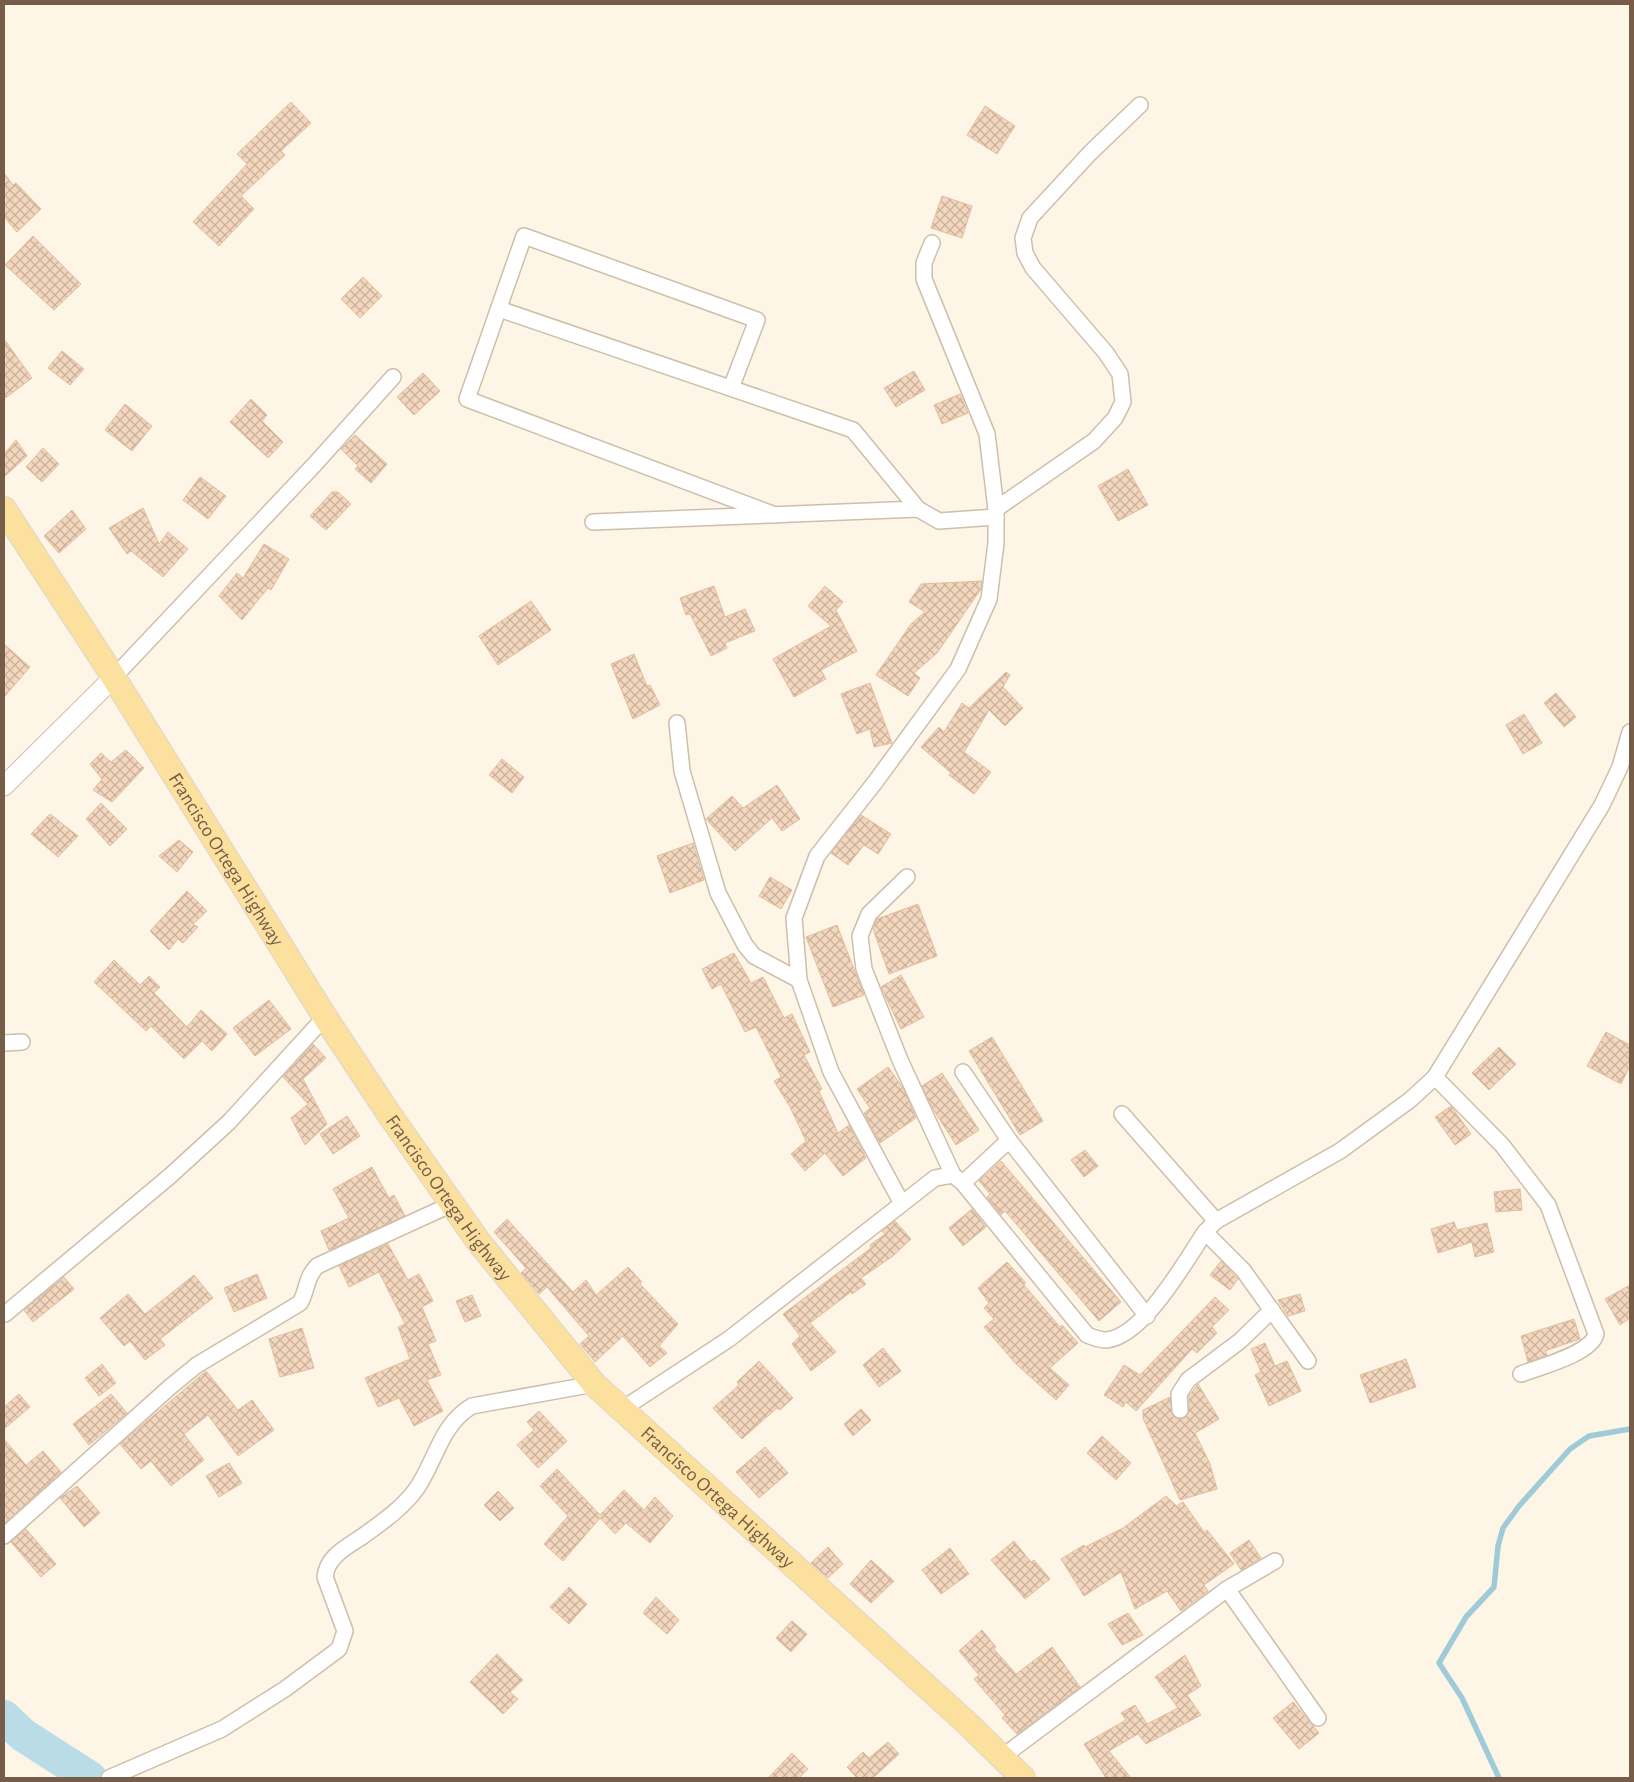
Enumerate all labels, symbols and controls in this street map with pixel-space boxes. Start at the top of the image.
street label: Francisco Ortega Highway [165,770,287,950]
street label: Francisco Ortega Highway [382,1111,515,1285]
street label: Francisco Ortega Highway [637,1423,798,1572]

